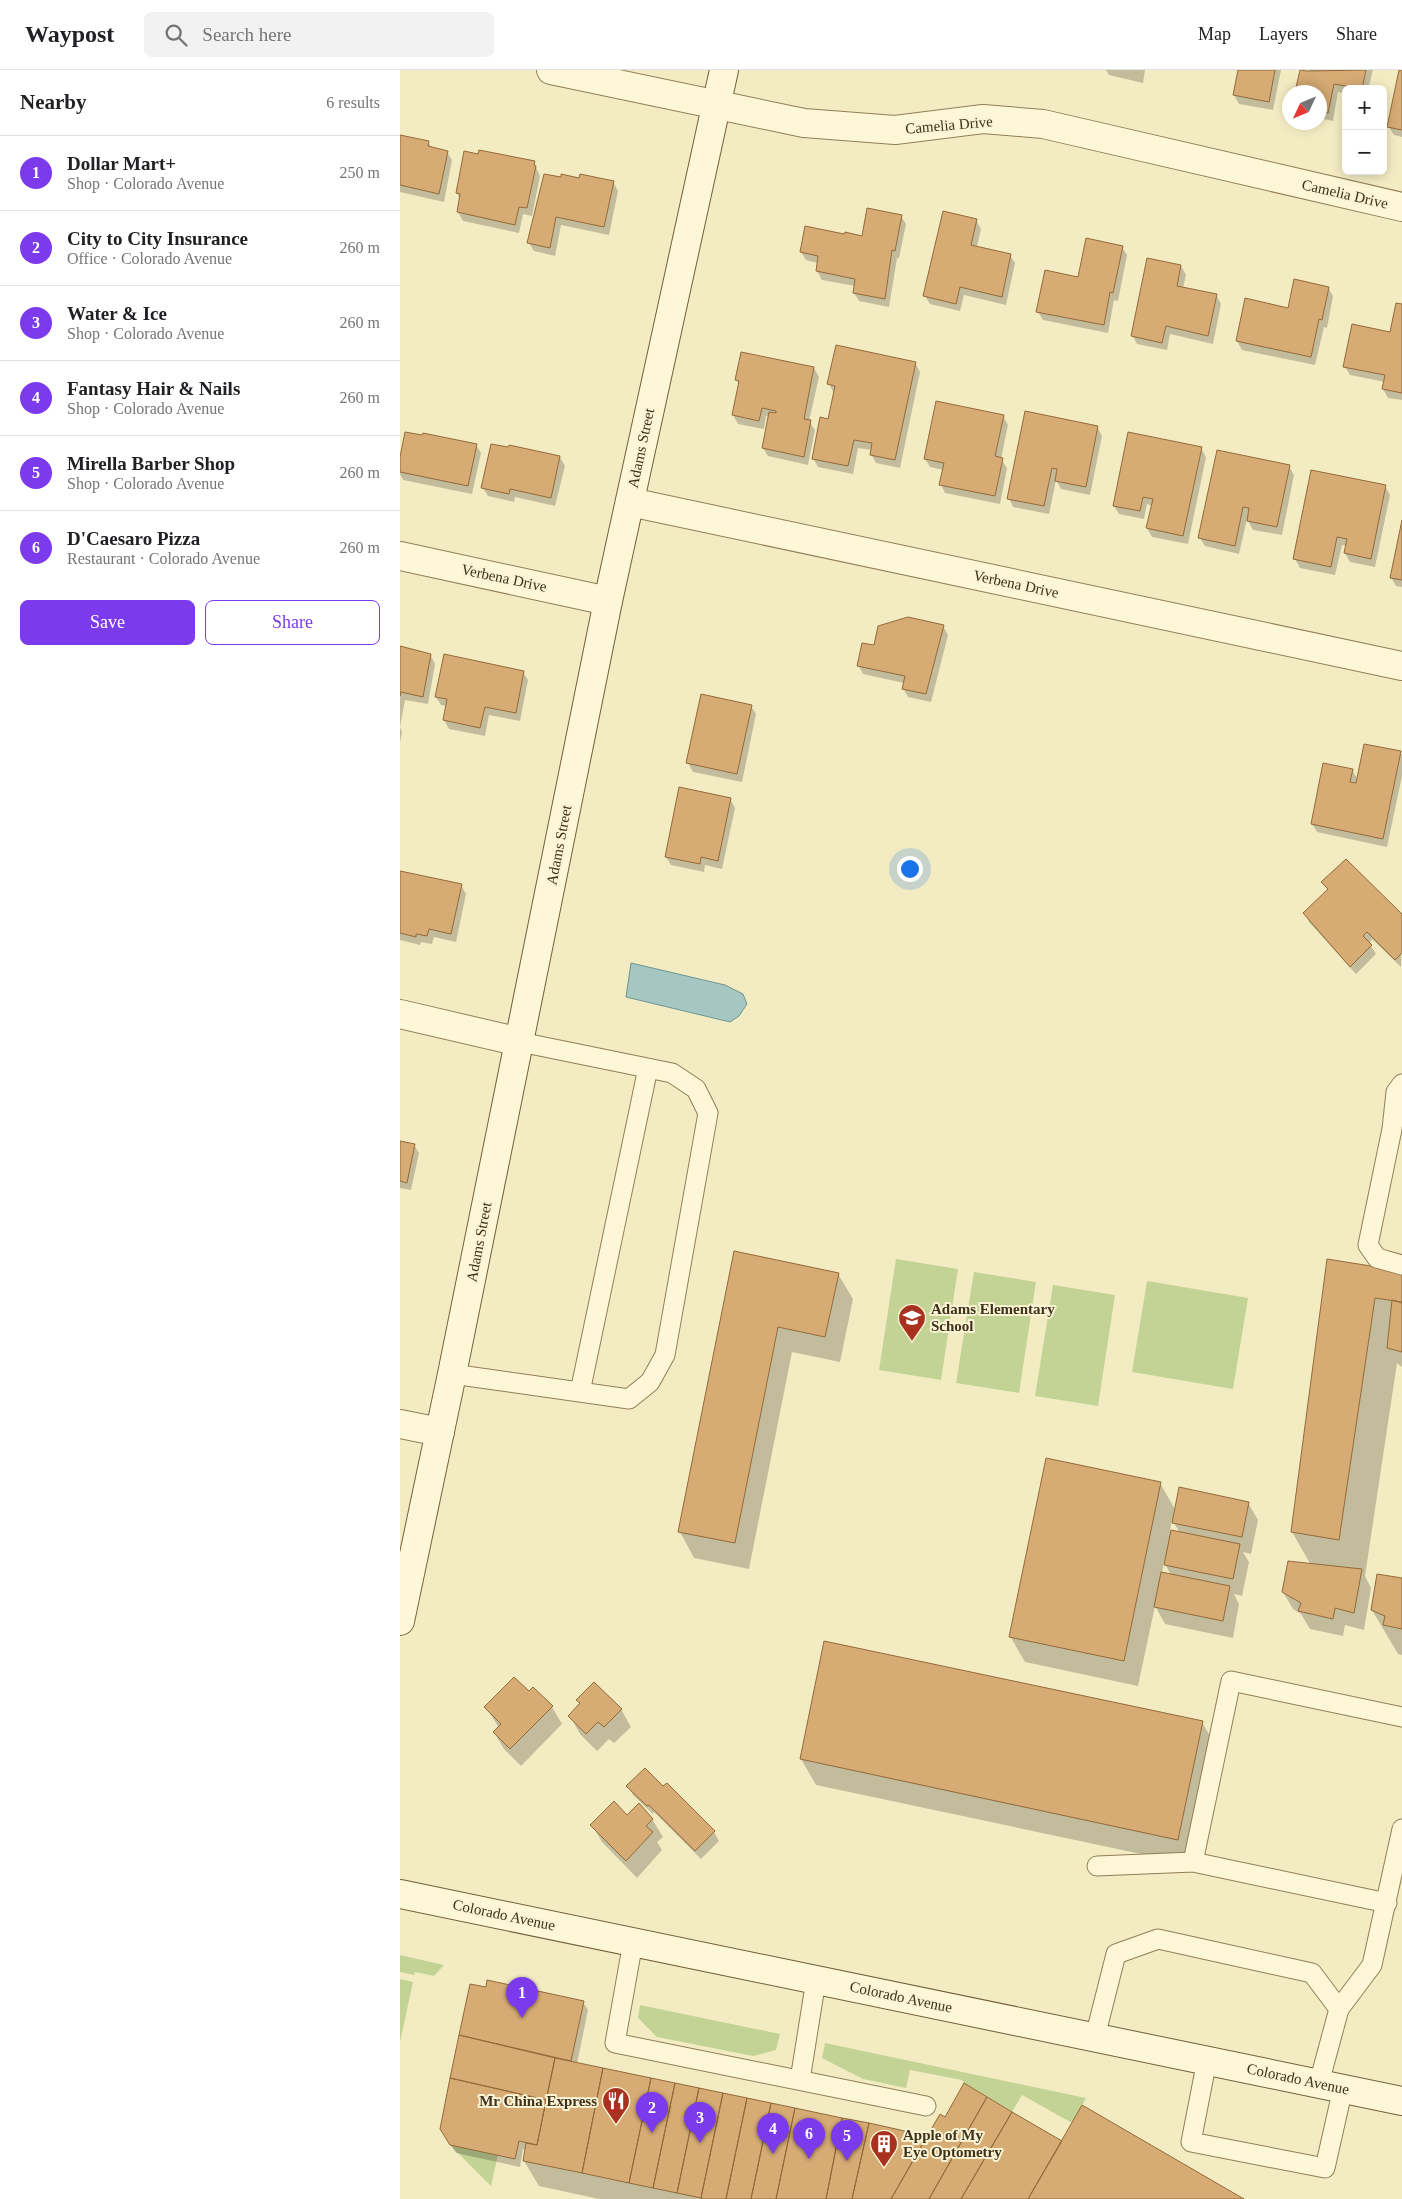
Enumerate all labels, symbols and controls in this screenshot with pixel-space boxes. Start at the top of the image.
search box [144,12,494,57]
text: Waypost [25,21,114,47]
icon: search [162,21,190,49]
text: Search here [202,24,292,45]
text: Map [1198,24,1231,44]
text: Layers [1259,24,1308,44]
text: Share [1336,24,1377,44]
north arrow [1282,85,1327,130]
map controls [1342,85,1387,175]
button: + [1342,85,1387,130]
text: Nearby [20,90,87,114]
text: 6 results [326,94,380,111]
street label: Camelia Drive [905,113,994,137]
button: − [1342,130,1387,175]
text: Dollar Mart+ [67,153,176,174]
text: 1 [32,164,40,181]
text: 250 m [340,164,380,181]
text: Shop · Colorado Avenue [67,175,224,192]
street label: Camelia Drive [1300,176,1390,212]
text: City to City Insurance [67,228,248,249]
text: 2 [32,239,40,256]
text: 260 m [340,239,380,256]
text: Office · Colorado Avenue [67,250,232,267]
text: Water & Ice [67,303,167,324]
text: 3 [32,314,40,331]
text: 260 m [340,314,380,331]
text: Shop · Colorado Avenue [67,325,224,342]
text: Fantasy Hair & Nails [67,378,240,399]
text: 4 [32,389,40,406]
text: 260 m [340,389,380,406]
text: Shop · Colorado Avenue [67,400,224,417]
street label: Adams Street [625,406,657,489]
text: Mirella Barber Shop [67,453,235,474]
text: 5 [32,464,40,481]
text: 260 m [340,464,380,481]
text: Shop · Colorado Avenue [67,475,224,492]
text: D'Caesaro Pizza [67,528,200,549]
text: 6 [32,539,40,556]
text: 260 m [340,539,380,556]
text: Restaurant · Colorado Avenue [67,550,260,567]
street label: Verbena Drive [460,561,549,595]
street label: Verbena Drive [972,567,1061,601]
button: Save [20,600,195,645]
button: Share [205,600,380,645]
street label: Adams Street [543,803,575,886]
your location [897,856,923,882]
street label: Adams Street [463,1200,495,1283]
place label: Adams Elementary School [931,1301,1055,1334]
school or university icon: Adams Elementary School [897,1303,927,1342]
street label: Colorado Avenue [451,1896,557,1934]
pin: 1 [506,1977,538,2018]
street label: Colorado Avenue [848,1978,954,2016]
street label: Colorado Avenue [1245,2060,1351,2098]
restaurant icon: Mr China Express [601,2086,631,2125]
pin: 2 [636,2092,668,2133]
place label: Mr China Express [479,2093,597,2109]
pin: 3 [684,2102,716,2143]
pin: 4 [757,2113,789,2154]
pin: 6 [793,2118,825,2159]
pin: 5 [831,2120,863,2161]
place label: Apple of My Eye Optometry [903,2127,1002,2160]
building icon: Apple of My Eye Optometry [869,2129,899,2168]

